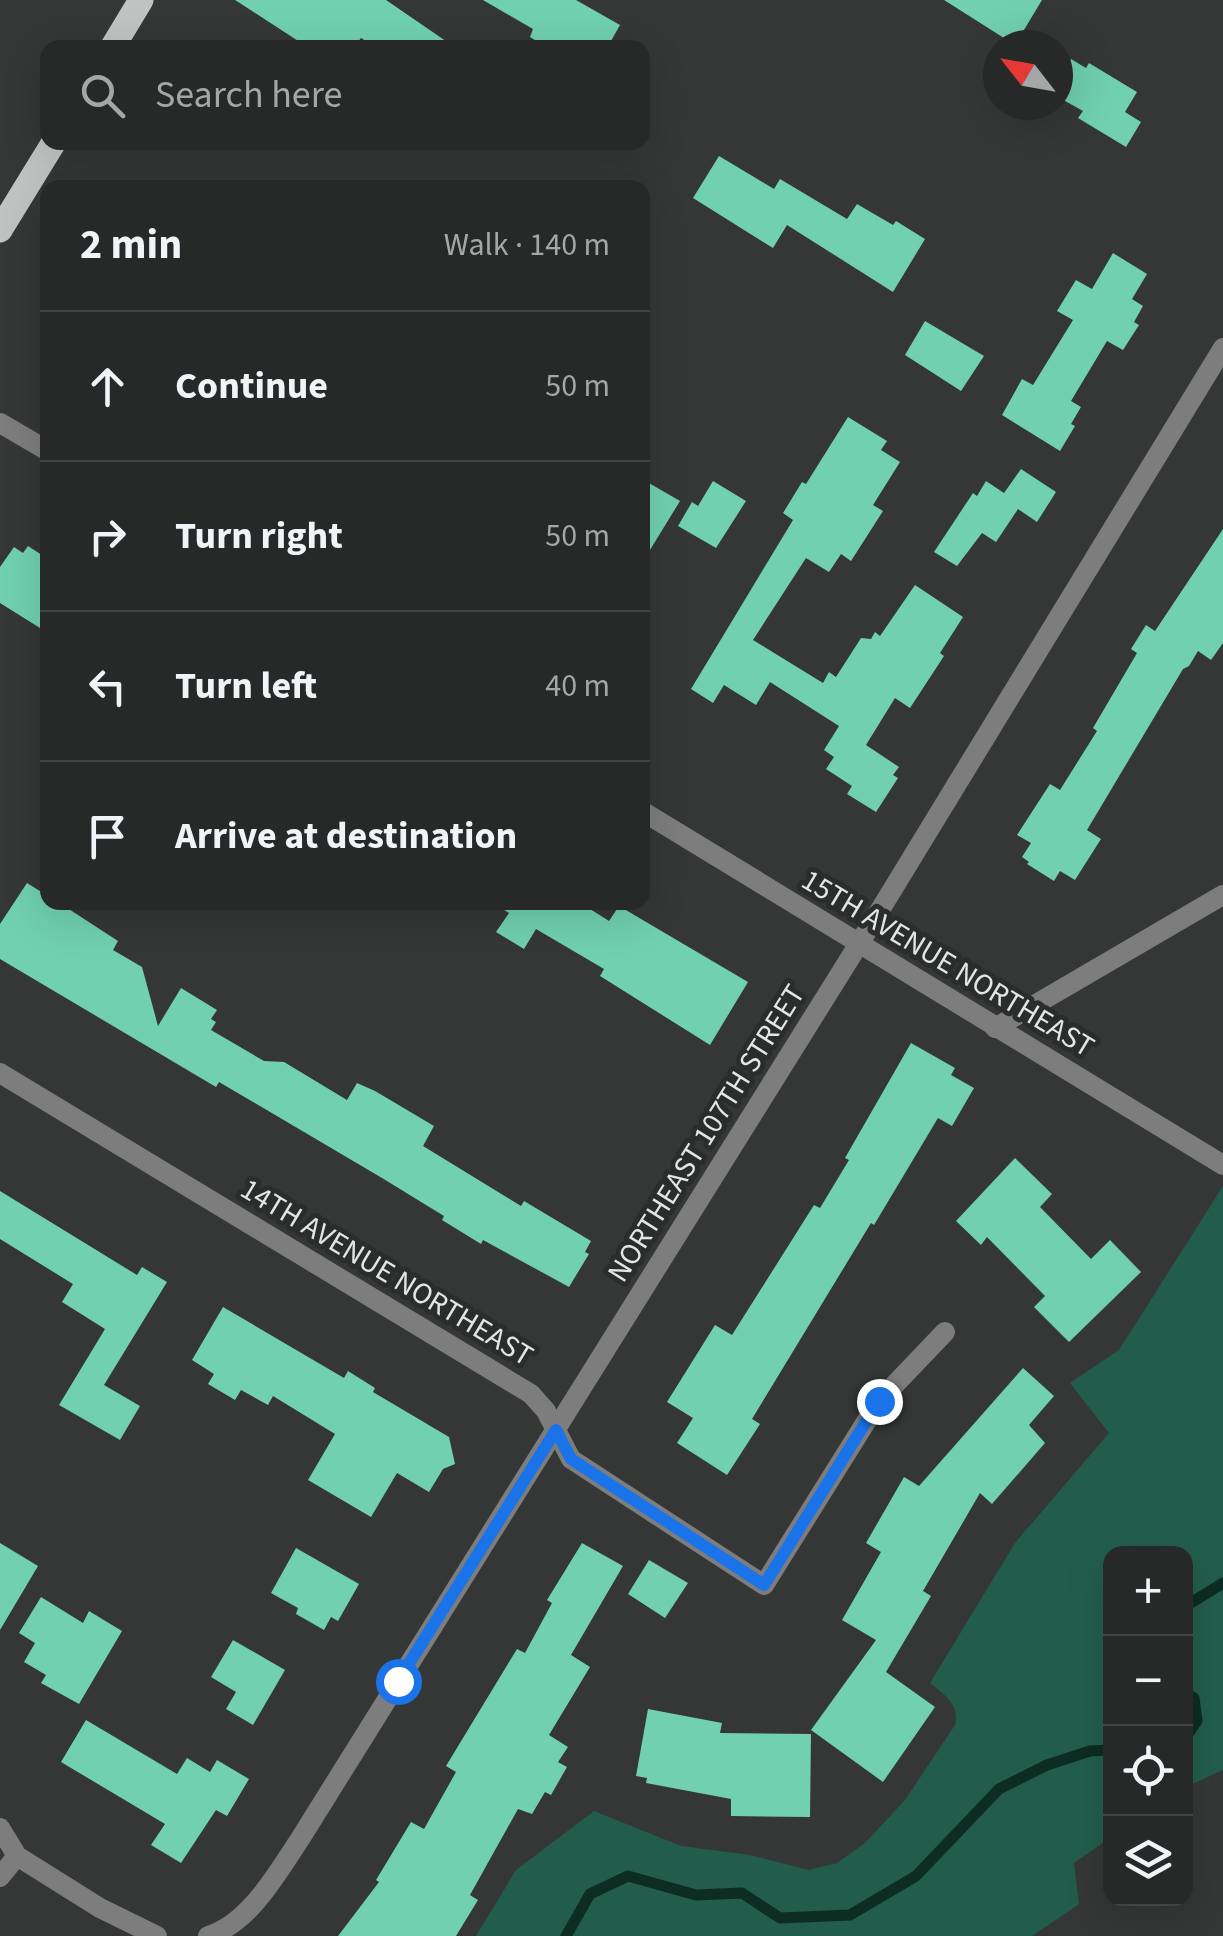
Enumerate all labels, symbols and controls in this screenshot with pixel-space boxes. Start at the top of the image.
north arrow [983,30,1073,120]
search box [40,40,650,150]
icon: search [75,68,130,123]
text: Search here [155,68,342,122]
text: 2 min [80,215,182,275]
text: Walk · 140 m [444,222,610,268]
icon: ahead [80,359,135,414]
text: Continue [175,359,328,413]
text: 50 m [545,363,610,409]
icon: right [80,509,135,564]
text: Turn right [175,509,343,563]
text: 50 m [545,513,610,559]
icon: left [80,659,135,714]
text: Turn left [175,659,317,713]
text: 40 m [545,663,610,709]
icon: arrive [80,809,135,864]
text: Arrive at destination [175,809,517,863]
street label: 15TH AVENUE NORTHEAST [793,859,1102,1068]
street label: NORTHEAST 107TH STREET [597,976,816,1290]
street label: 14TH AVENUE NORTHEAST [232,1168,541,1377]
route end [857,1379,903,1425]
map controls [1103,1546,1193,1906]
button: + [1103,1546,1193,1636]
button: − [1103,1636,1193,1726]
route start [376,1659,422,1705]
button: locate [1103,1726,1193,1816]
button: layers [1103,1816,1193,1906]

